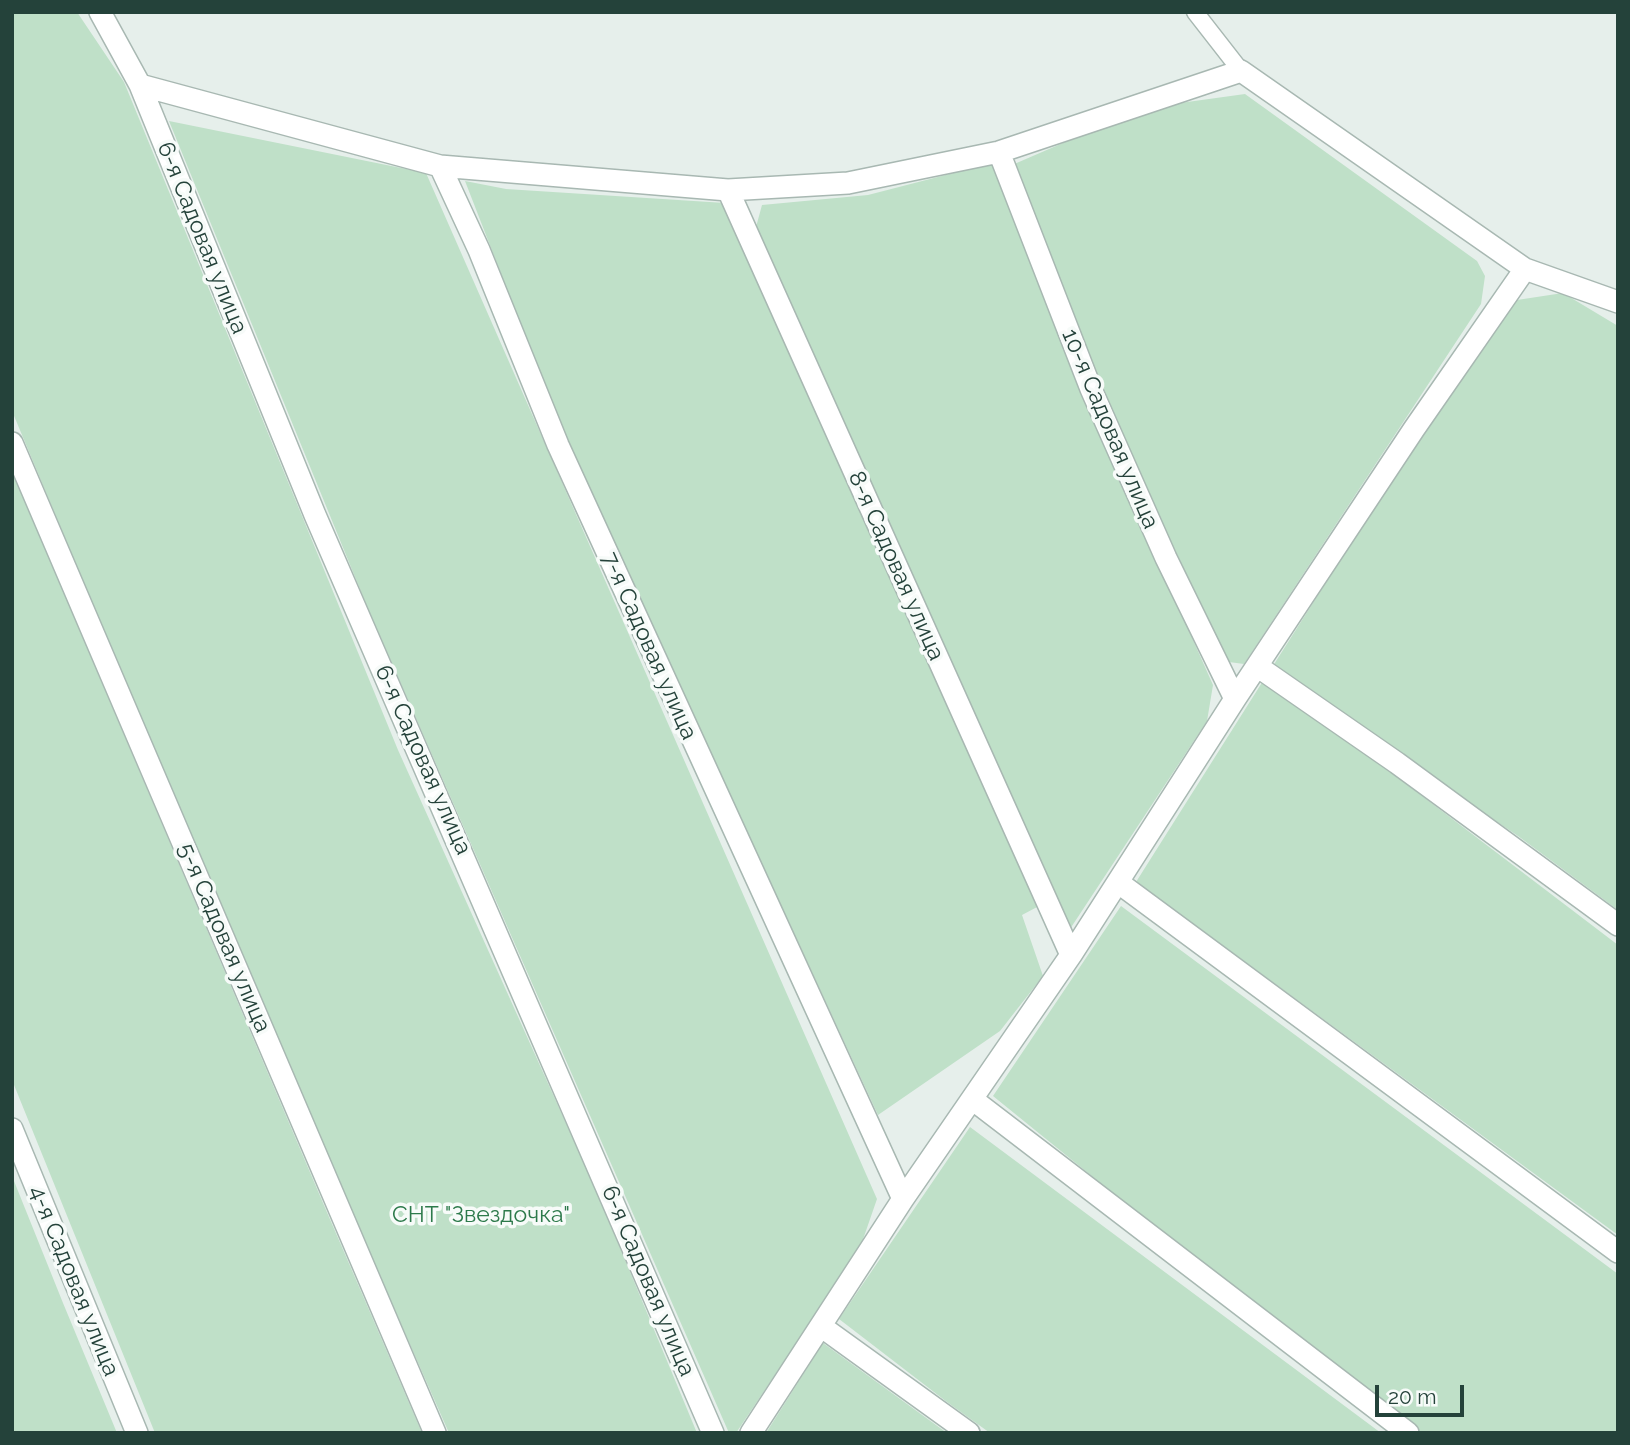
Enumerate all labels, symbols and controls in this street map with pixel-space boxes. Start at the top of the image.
street label: 6-я Садовая улица [151,138,253,338]
street label: 10-я Садовая улица [1055,325,1165,533]
street label: 8-я Садовая улица [842,467,950,665]
street label: 7-я Садовая улица [595,548,703,744]
street label: 6-я Садовая улица [369,661,477,859]
street label: 5-я Садовая улица [172,839,276,1037]
street label: 4-я Садовая улица [23,1182,125,1380]
street label: 6-я Садовая улица [595,1182,701,1380]
park label: СНТ "Звездочка" [392,1201,570,1229]
scale bar [1378,1372,1467,1416]
text: 20 m [1388,1384,1436,1409]

